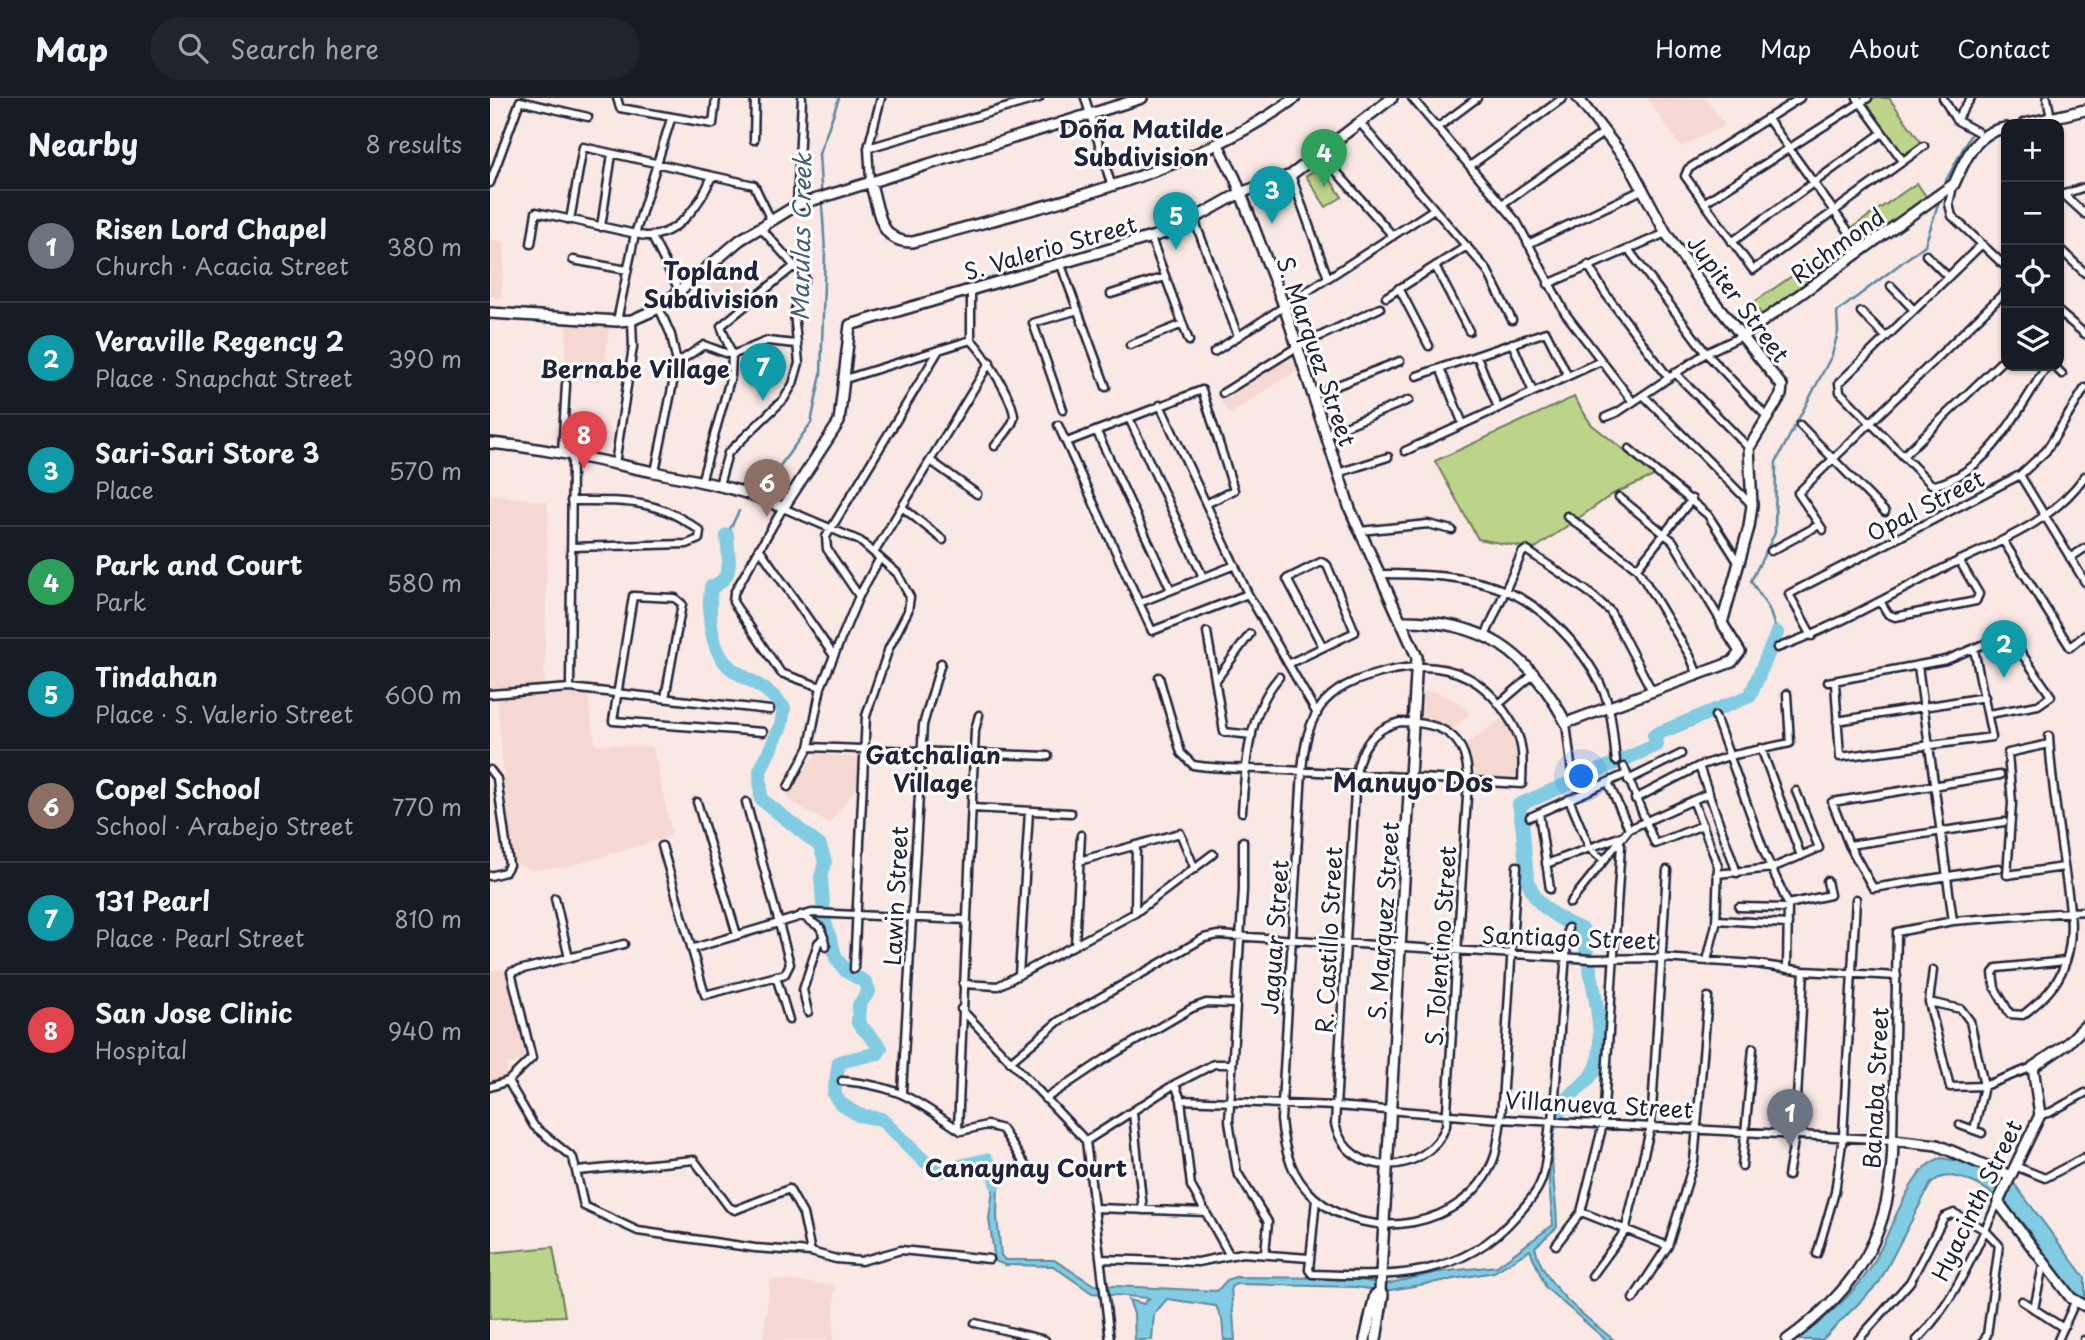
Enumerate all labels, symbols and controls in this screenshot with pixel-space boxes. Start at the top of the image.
search box [150,17,640,80]
text: Map [35,23,108,73]
icon: search [174,29,212,67]
text: Search here [230,29,379,68]
text: Home [1655,30,1722,66]
text: Map [1760,30,1811,66]
text: About [1849,30,1919,66]
text: Contact [1957,30,2050,66]
district label: Doña Matilde Subdivision [1058,110,1224,174]
map controls [2001,119,2064,371]
button: + [2001,119,2064,182]
text: Nearby [28,121,138,166]
text: 8 results [366,126,462,161]
pin: 4 [1301,129,1347,187]
water label: Marulas Creek [781,152,819,321]
pin: 3 [1249,166,1295,224]
button: − [2001,182,2064,245]
pin: 5 [1153,192,1199,250]
street label: Richmond [1783,199,1891,291]
street label: S. Valerio Street [960,206,1140,288]
text: Risen Lord Chapel [95,209,327,248]
street label: Jupiter Street [1679,227,1799,369]
text: 1 [46,229,57,264]
text: 380 m [387,229,462,264]
button: locate [2001,245,2064,308]
text: Church · Acacia Street [95,248,349,283]
street label: S. Marquez Street [1268,251,1366,451]
district label: Topland Subdivision [643,252,779,316]
button: layers [2001,308,2064,371]
text: Veraville Regency 2 [95,321,344,360]
text: 2 [43,341,59,376]
text: 390 m [388,341,462,376]
pin: 7 [740,343,786,401]
district label: Bernabe Village [540,350,730,386]
text: Place · Snapchat Street [95,360,352,395]
pin: 8 [561,411,607,469]
text: Sari-Sari Store 3 [95,433,320,472]
text: 3 [43,453,59,488]
text: 570 m [389,453,462,488]
pin: 6 [744,459,790,517]
street label: Opal Street [1860,460,1990,550]
text: Place [95,472,154,507]
text: Park and Court [95,545,302,584]
text: 4 [43,565,59,600]
text: 580 m [387,565,462,600]
text: Park [95,584,146,619]
pin: 2 [1981,620,2027,678]
text: Tindahan [95,657,218,696]
text: 5 [44,677,58,712]
text: 600 m [384,677,462,712]
text: Place · S. Valerio Street [95,696,353,731]
district label: Gatchalian Village [865,736,1001,800]
your location [1564,759,1598,793]
district label: Manuyo Dos [1333,762,1494,801]
text: Copel School [95,769,261,808]
text: 6 [43,789,59,824]
text: 770 m [392,789,462,824]
text: School · Arabejo Street [95,808,353,843]
street label: S. Marquez Street [1359,821,1407,1021]
street label: Lawin Street [874,825,916,967]
street label: S. Tolentino Street [1416,845,1464,1047]
street label: R. Castillo Street [1306,846,1350,1034]
street label: Jaguar Street [1251,858,1297,1016]
text: 131 Pearl [95,881,210,920]
text: 7 [44,901,58,936]
text: 810 m [394,901,462,936]
street label: Santiago Street [1481,916,1657,958]
text: Place · Pearl Street [95,920,304,955]
text: San Jose Clinic [95,993,293,1032]
street label: Banaba Street [1853,1006,1897,1170]
text: 8 [44,1013,58,1048]
text: 940 m [388,1013,462,1048]
text: Hospital [95,1032,187,1067]
street label: Villanueva Street [1504,1082,1694,1126]
pin: 1 [1767,1089,1813,1147]
street label: Hyacinth Street [1922,1113,2030,1287]
district label: Canaynay Court [925,1149,1127,1185]

